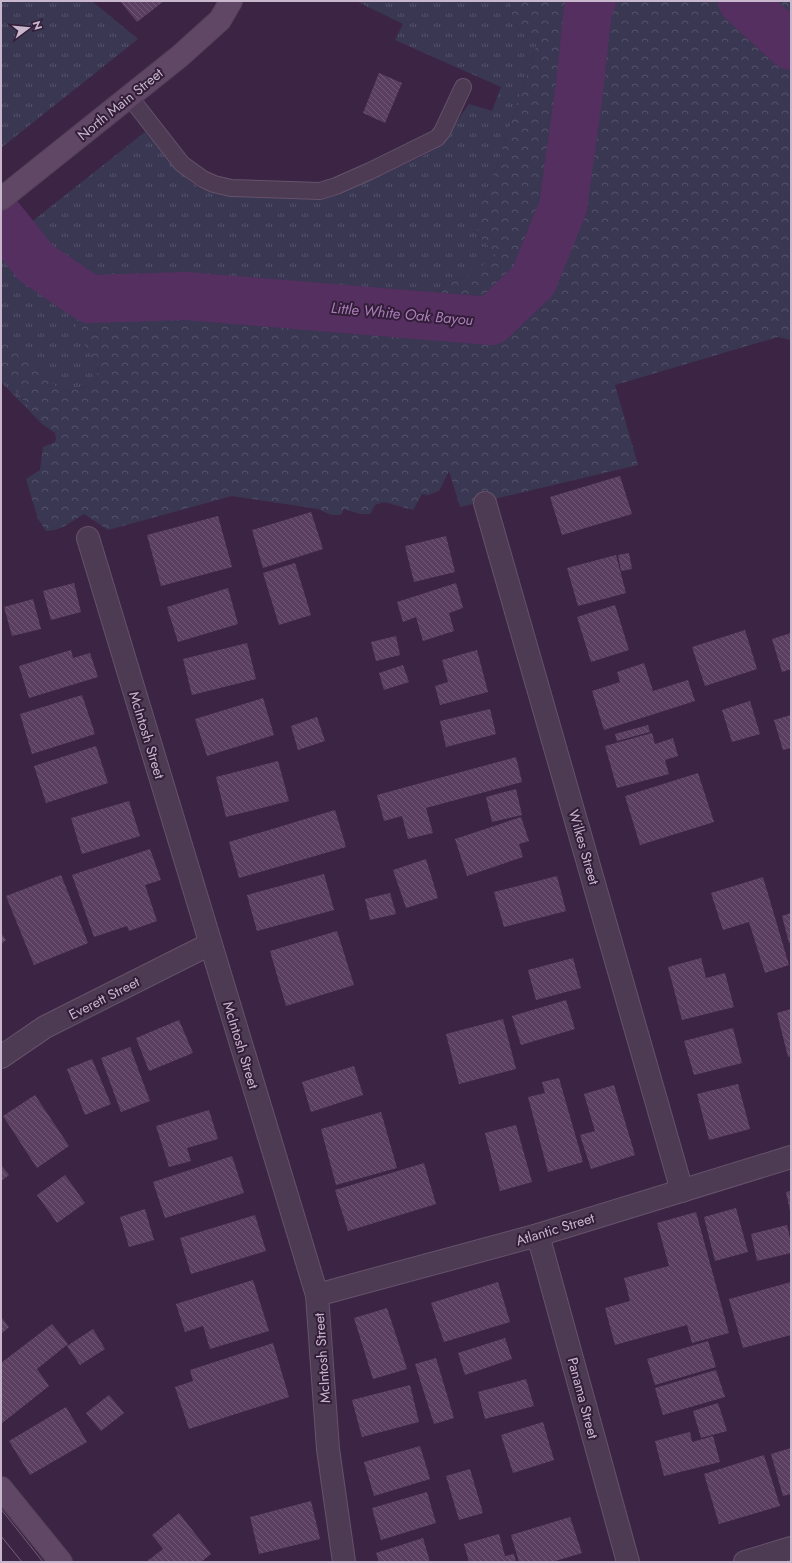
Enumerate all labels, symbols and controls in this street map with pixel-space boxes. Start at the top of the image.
north arrow [8,8,48,48]
text: N [29,19,47,32]
street label: North Main Street [73,63,168,145]
water label: Little White Oak Bayou [330,297,474,331]
street label: McIntosh Street [124,689,170,782]
street label: Wilkes Street [564,807,604,887]
street label: Everett Street [65,971,143,1024]
street label: McIntosh Street [218,999,264,1092]
street label: Atlantic Street [513,1207,597,1250]
street label: McIntosh Street [309,1312,335,1404]
street label: Panama Street [563,1355,604,1441]

